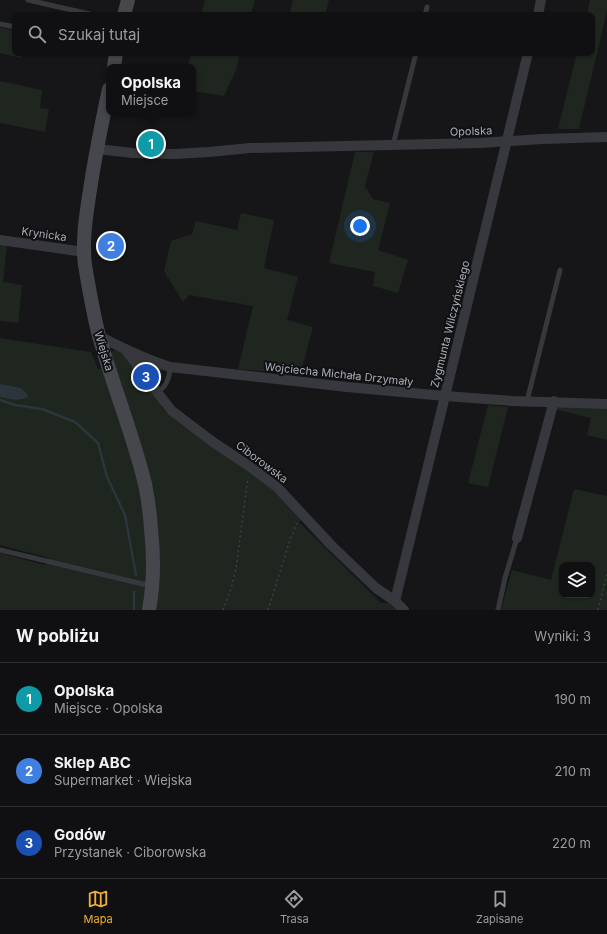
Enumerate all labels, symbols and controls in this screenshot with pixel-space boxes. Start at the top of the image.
search box [12,12,595,56]
icon: search [26,23,48,45]
text: Szukaj tutaj [58,25,140,44]
popup [106,64,196,116]
text: Opolska [121,73,181,92]
text: Miejsce [121,92,168,108]
street label: Opolska [450,123,492,139]
pin: 1 [138,129,164,159]
your location [350,216,370,236]
street label: Krynicka [20,224,68,244]
pin: 2 [98,231,124,261]
street label: Zygmunta Wilczyńskiego [427,259,473,389]
street label: Wiejska [91,330,117,372]
street label: Wojciecha Michała Drzymały [264,359,414,389]
pin: 3 [133,362,159,392]
street label: Ciborowska [233,438,291,486]
map controls [559,562,595,598]
button: layers [559,562,595,598]
text: W pobliżu [16,626,99,646]
text: Wyniki: 3 [534,628,591,644]
text: Opolska [54,681,114,700]
text: 1 [26,691,32,707]
text: 190 m [554,691,591,707]
text: Miejsce · Opolska [54,700,163,716]
text: Sklep ABC [54,753,131,772]
text: 2 [25,763,33,779]
text: 210 m [555,763,591,779]
text: Supermarket · Wiejska [54,772,192,788]
text: Godów [54,825,106,844]
text: 3 [25,835,33,851]
text: 220 m [552,835,591,851]
text: Przystanek · Ciborowska [54,844,206,860]
tab: Mapa [84,888,113,926]
tab: Trasa [280,888,309,926]
tab: Zapisane [476,888,523,926]

